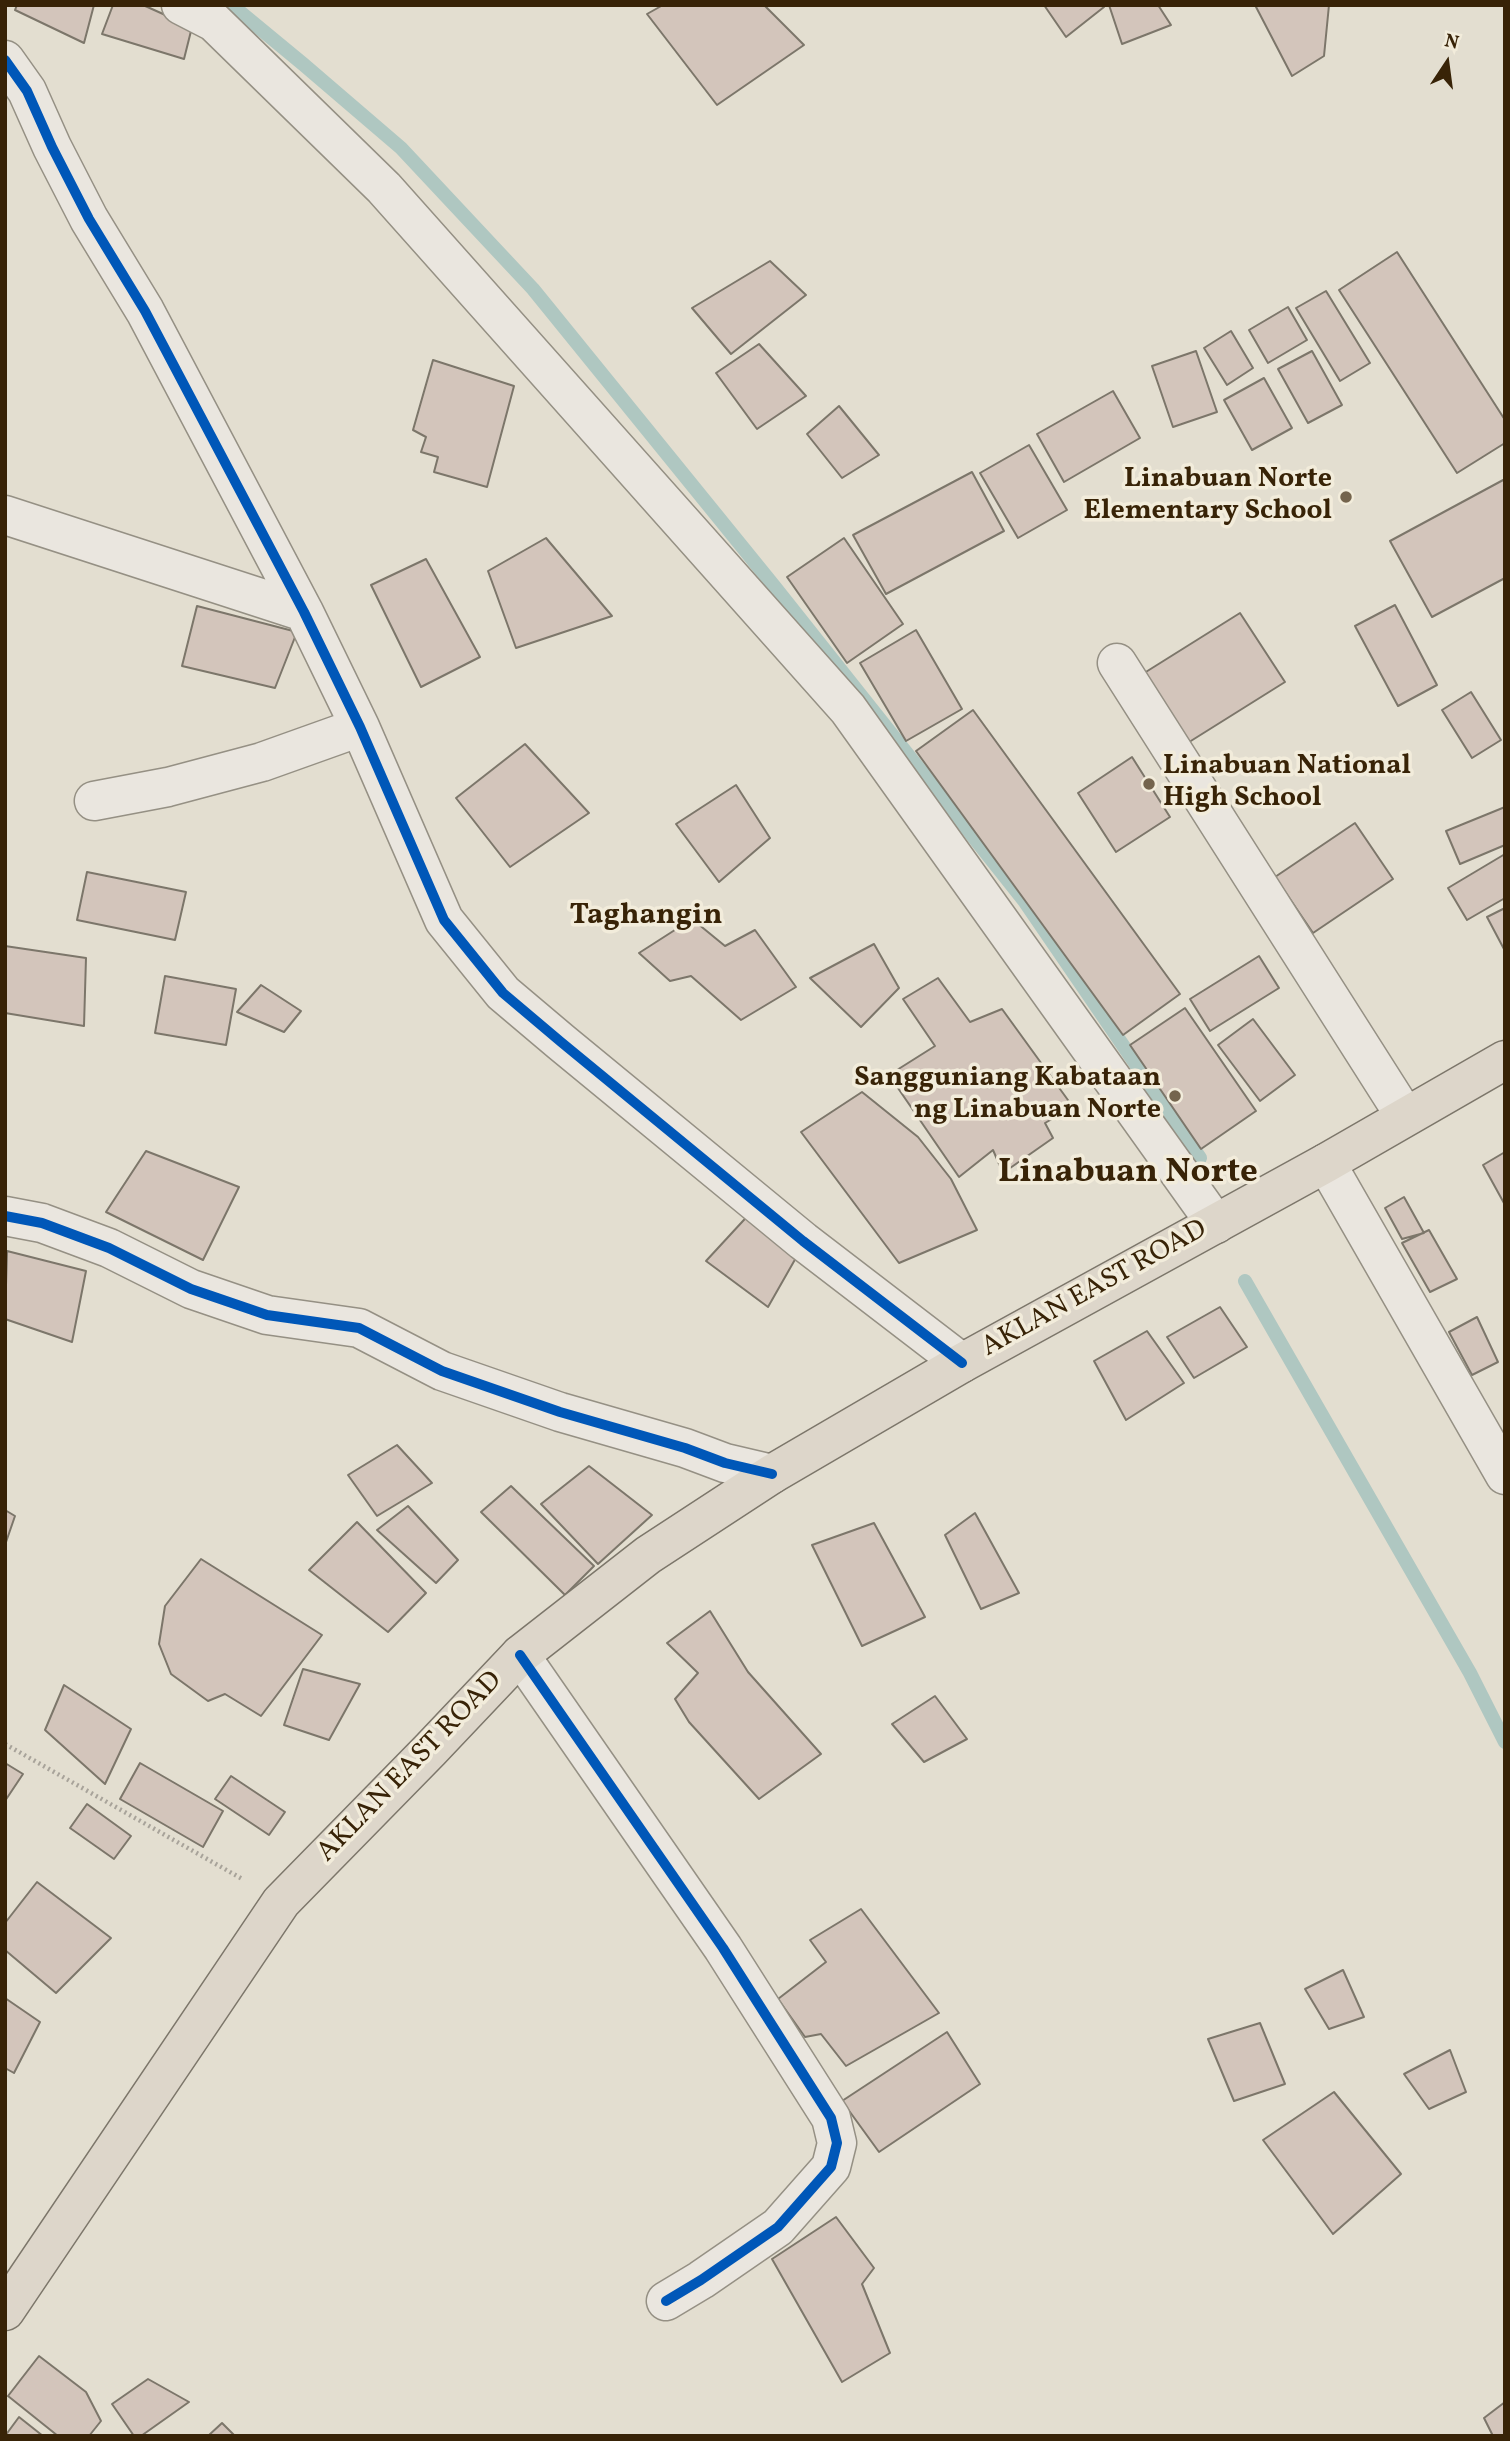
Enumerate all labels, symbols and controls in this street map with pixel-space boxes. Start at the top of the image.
north arrow [1412,28,1482,98]
text: N [1442,28,1461,57]
place label: Linabuan Norte Elementary School [1083,464,1332,530]
marker: Linabuan Norte Elementary School [1338,489,1354,505]
place label: Linabuan National High School [1163,751,1411,817]
marker: Linabuan National High School [1141,776,1157,792]
district label: Taghangin [570,899,722,935]
place label: Sangguniang Kabataan ng Linabuan Norte [854,1063,1161,1129]
marker: Sangguniang Kabataan ng Linabuan Norte [1167,1088,1183,1104]
district label: Linabuan Norte [998,1154,1258,1196]
street label: AKLAN EAST ROAD [977,1214,1213,1366]
street label: AKLAN EAST ROAD [311,1666,511,1870]

